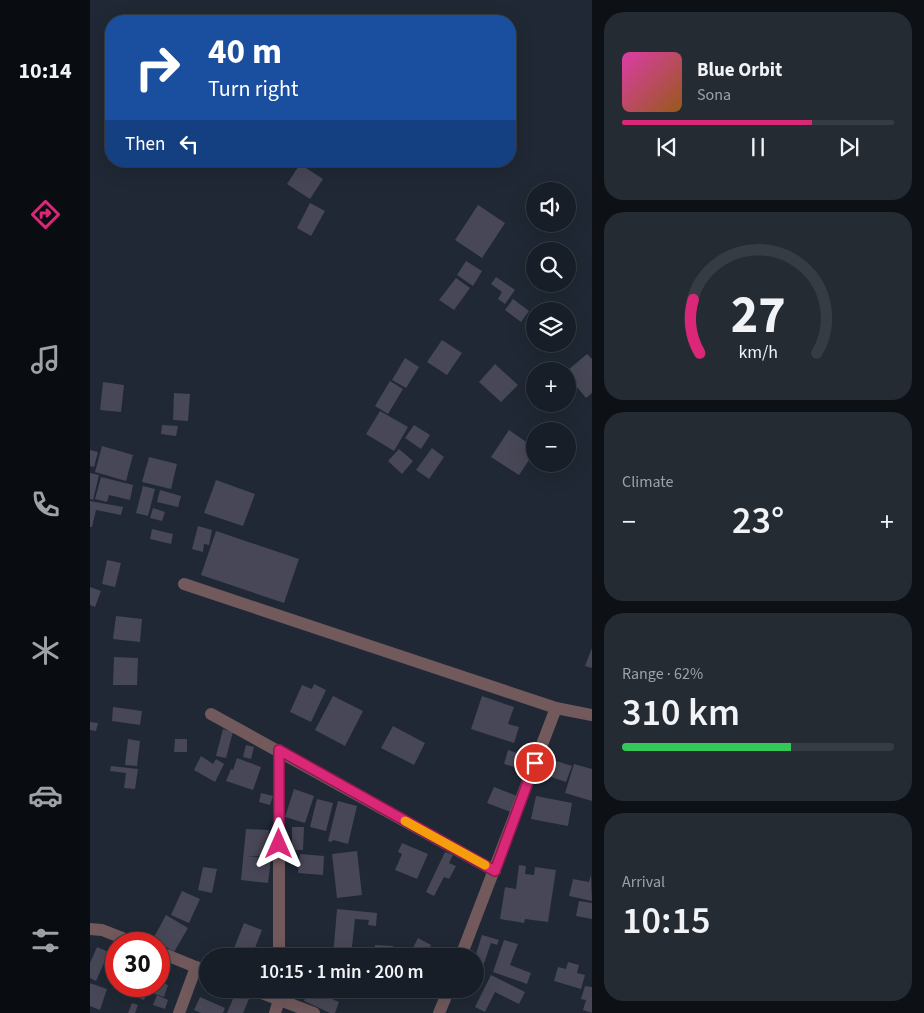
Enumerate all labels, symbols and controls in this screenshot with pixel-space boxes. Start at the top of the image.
text: 40 m [208,27,282,77]
icon: right [125,35,190,100]
text: 10:14 [18,55,72,87]
text: Blue Orbit [697,57,782,84]
text: Turn right [208,73,298,105]
text: Sona [697,84,731,106]
icon: left [175,130,203,158]
text: Then [125,131,165,158]
icon: previous [653,133,681,161]
icon: pause [744,133,772,161]
icon: next [835,133,863,161]
map controls [526,182,576,472]
button: sound [526,182,576,232]
icon: directions [28,197,63,232]
button: search [526,242,576,292]
text: 27 [731,279,785,353]
button: layers [526,302,576,352]
text: km/h [738,340,778,365]
icon: music [28,342,63,377]
button: + [526,362,576,412]
button: − [526,422,576,472]
text: Climate [622,471,673,493]
icon: phone [28,487,63,522]
text: 23° [732,494,784,548]
text: − [622,502,636,542]
text: + [880,502,894,542]
icon: climate [28,633,63,668]
text: Range · 62% [622,663,703,685]
text: 310 km [622,686,740,740]
pin [514,742,556,784]
icon: arrive [521,749,549,777]
icon: car [28,778,63,813]
position arrow [252,817,304,869]
text: Arrival [622,871,665,893]
text: 10:15 [622,894,710,948]
icon: filters [28,923,63,958]
speed limit sign: 30 [105,932,170,997]
text: 10:15 · 1 min · 200 m [259,959,424,986]

